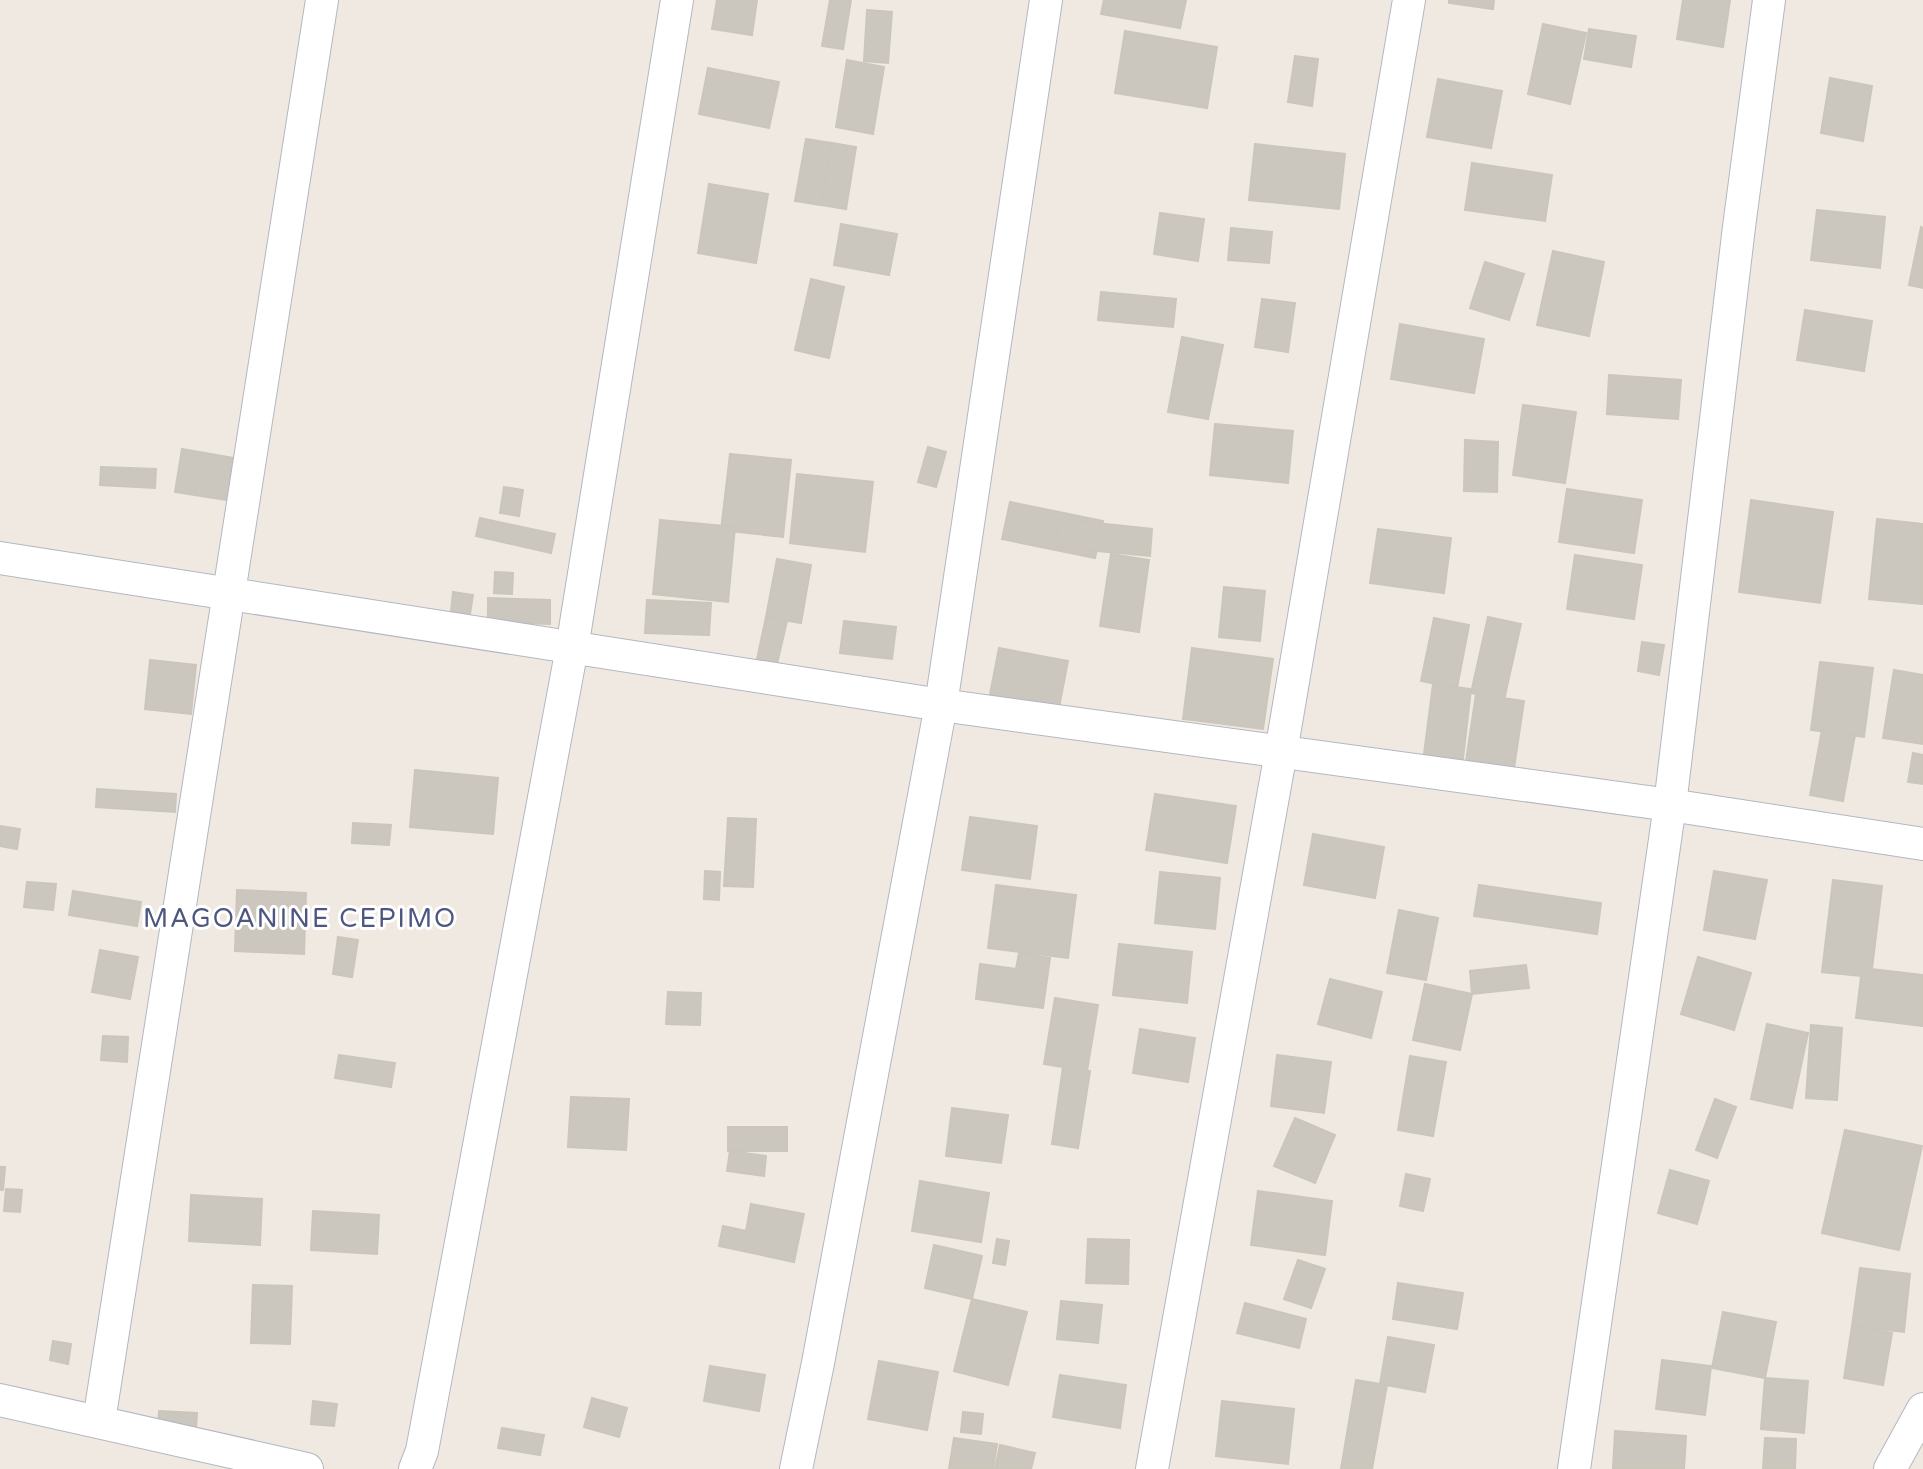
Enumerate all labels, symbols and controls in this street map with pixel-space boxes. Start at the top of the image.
district label: MAGOANINE CEPIMO [143,903,457,934]

